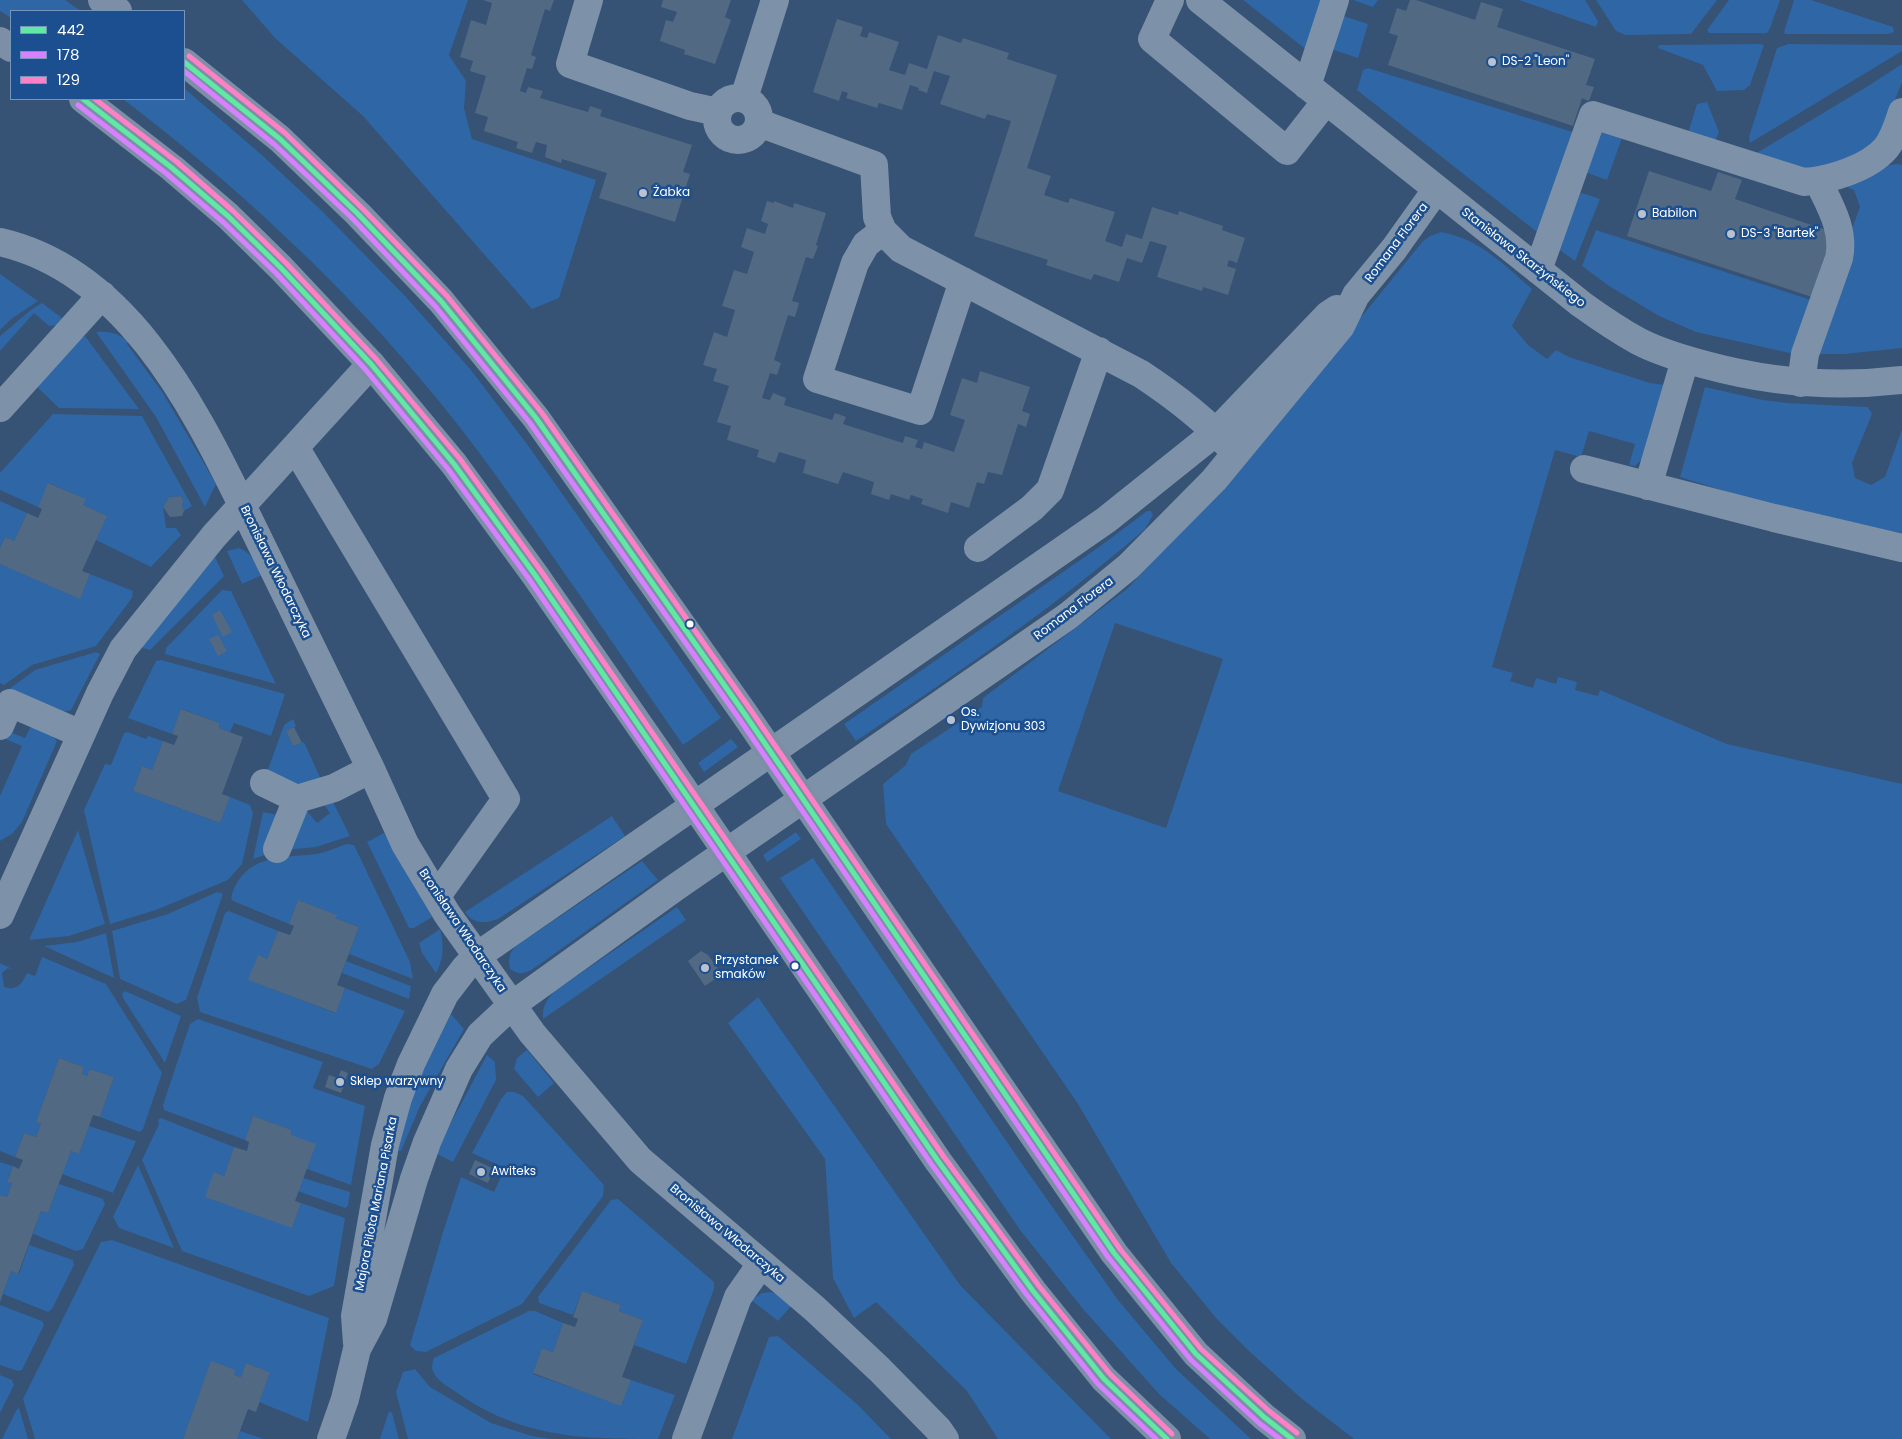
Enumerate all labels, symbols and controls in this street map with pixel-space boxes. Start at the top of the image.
legend [10,10,185,100]
text: 442 [57,19,85,40]
text: 178 [57,44,79,65]
place label: DS-2 "Leon" [1502,55,1569,69]
marker: DS-2 "Leon" [1486,56,1498,68]
text: 129 [57,69,80,90]
place label: Żabka [653,186,690,200]
marker: Żabka [637,187,649,199]
street label: Romana Florera [1362,200,1432,286]
street label: Stanisława Skarżyńskiego [1458,205,1588,311]
place label: Babilon [1652,207,1697,221]
marker: Babilon [1636,208,1648,220]
place label: DS-3 "Bartek" [1741,227,1818,241]
marker: DS-3 "Bartek" [1725,228,1737,240]
street label: Bronisława Włodarczyka [237,503,313,641]
street label: Romana Florera [1031,574,1117,644]
unlabelled marker [685,619,695,629]
place label: Os. Dywizjonu 303 [961,706,1045,734]
marker: Os. Dywizjonu 303 [945,714,957,726]
street label: Bronisława Włodarczyka [415,867,509,995]
place label: Przystanek smaków [715,954,779,982]
unlabelled marker [790,961,800,971]
marker: Przystanek smaków [699,962,711,974]
place label: Sklep warzywny [350,1075,444,1089]
marker: Sklep warzywny [334,1076,346,1088]
street label: Majora Pilota Mariana Pisarka [353,1116,401,1292]
place label: Awiteks [491,1165,536,1179]
marker: Awiteks [475,1166,487,1178]
street label: Bronisława Włodarczyka [667,1182,787,1286]

